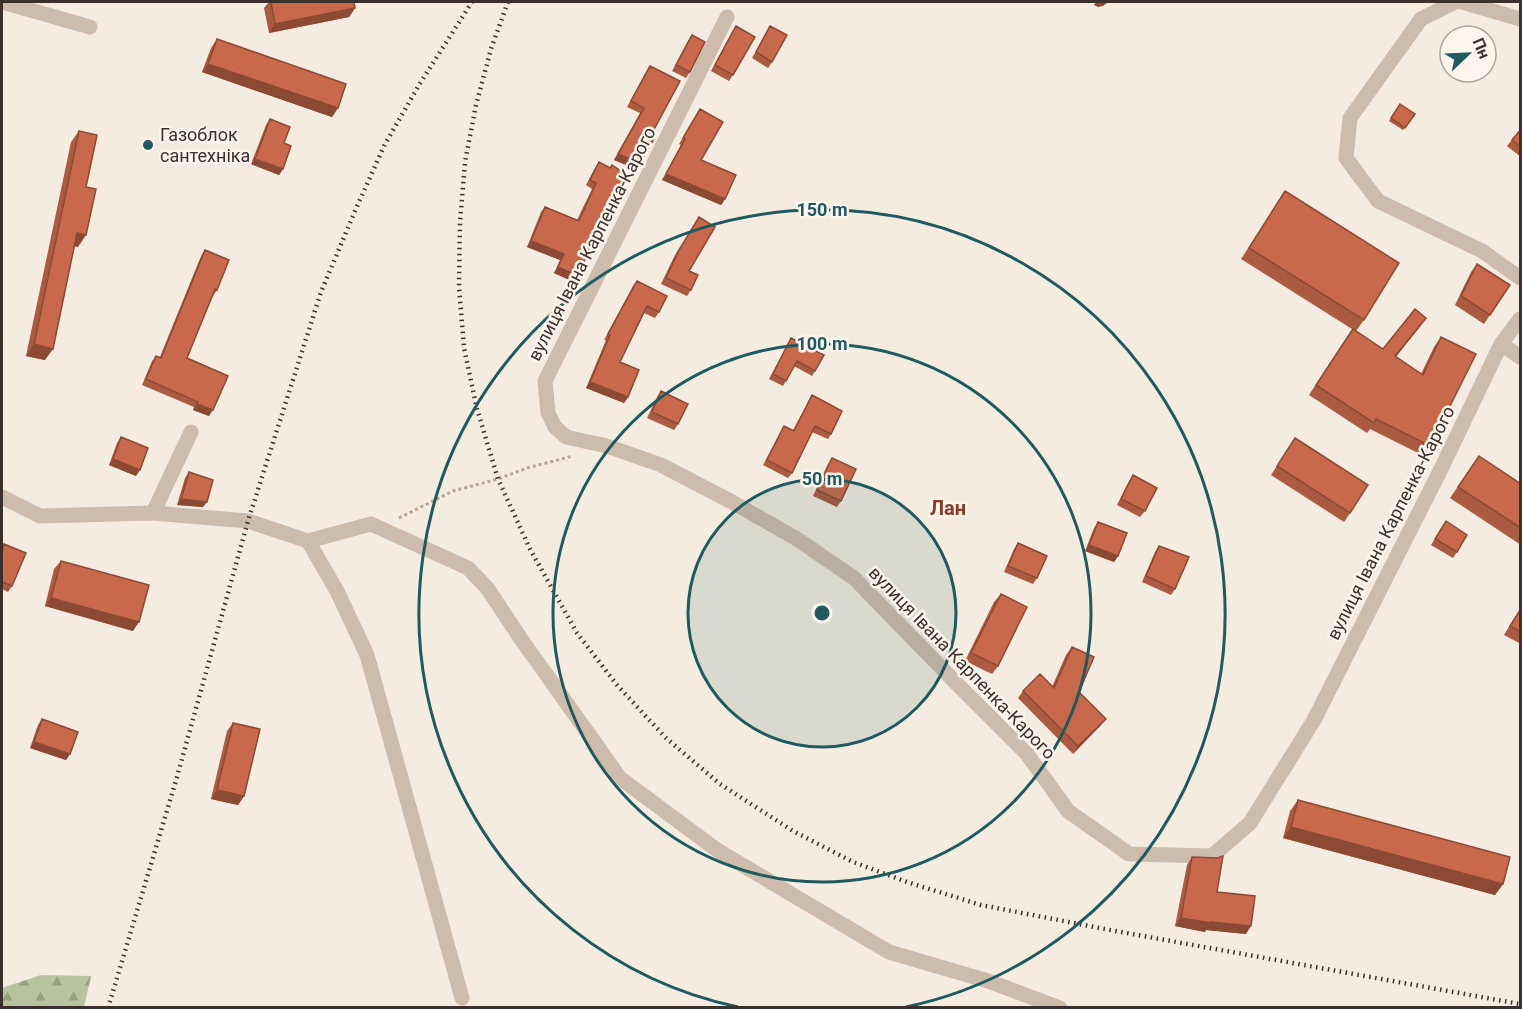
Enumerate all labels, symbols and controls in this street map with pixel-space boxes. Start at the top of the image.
north arrow [1438,24,1498,84]
text: Пн [1469,35,1494,61]
street label: вулиця Івана Карпенка-Карого [523,123,660,364]
place label: Газоблок сантехніка [160,124,250,166]
marker: Газоблок сантехніка [141,138,155,152]
text: 150 m [796,199,848,220]
text: 100 m [796,333,848,354]
street label: вулиця Івана Карпенка-Карого [1322,402,1459,643]
text: 50 m [802,468,842,489]
district label: Лан [930,496,966,520]
street label: вулиця Івана Карпенка-Карого [865,562,1060,763]
centre of rings [812,603,832,623]

